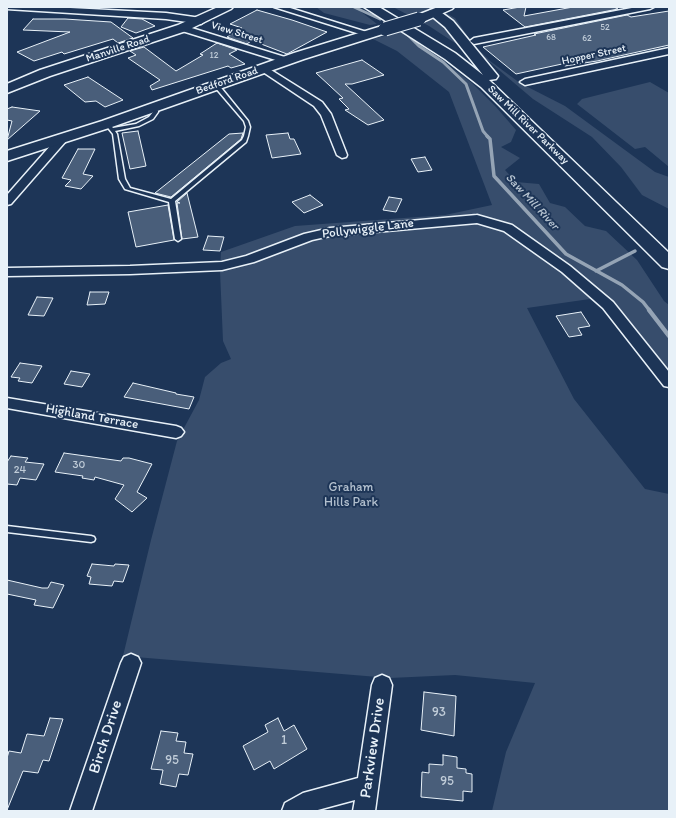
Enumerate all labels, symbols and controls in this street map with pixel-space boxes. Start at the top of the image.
street label: View Street [209,19,265,47]
house number: 52 [600,23,610,33]
street label: Manville Road [84,32,152,66]
house number: 68 [546,33,556,43]
house number: 62 [582,34,592,44]
street label: Hopper Street [561,42,627,68]
house number: 12 [210,51,218,61]
street label: Bedford Road [194,64,260,98]
street label: Saw Mill River Parkway [485,83,571,167]
water label: Saw Mill River [502,171,562,233]
street label: Pollywiggle Lane [321,216,415,242]
street label: Highland Terrace [44,401,140,433]
house number: 30 [73,458,85,472]
house number: 24 [14,463,26,477]
park label: Graham Hills Park [324,480,378,511]
street label: Parkview Drive [356,697,390,799]
street label: Birch Drive [85,698,127,776]
house number: 93 [432,705,446,721]
house number: 1 [281,733,287,749]
house number: 95 [165,753,179,769]
house number: 95 [440,774,454,790]

